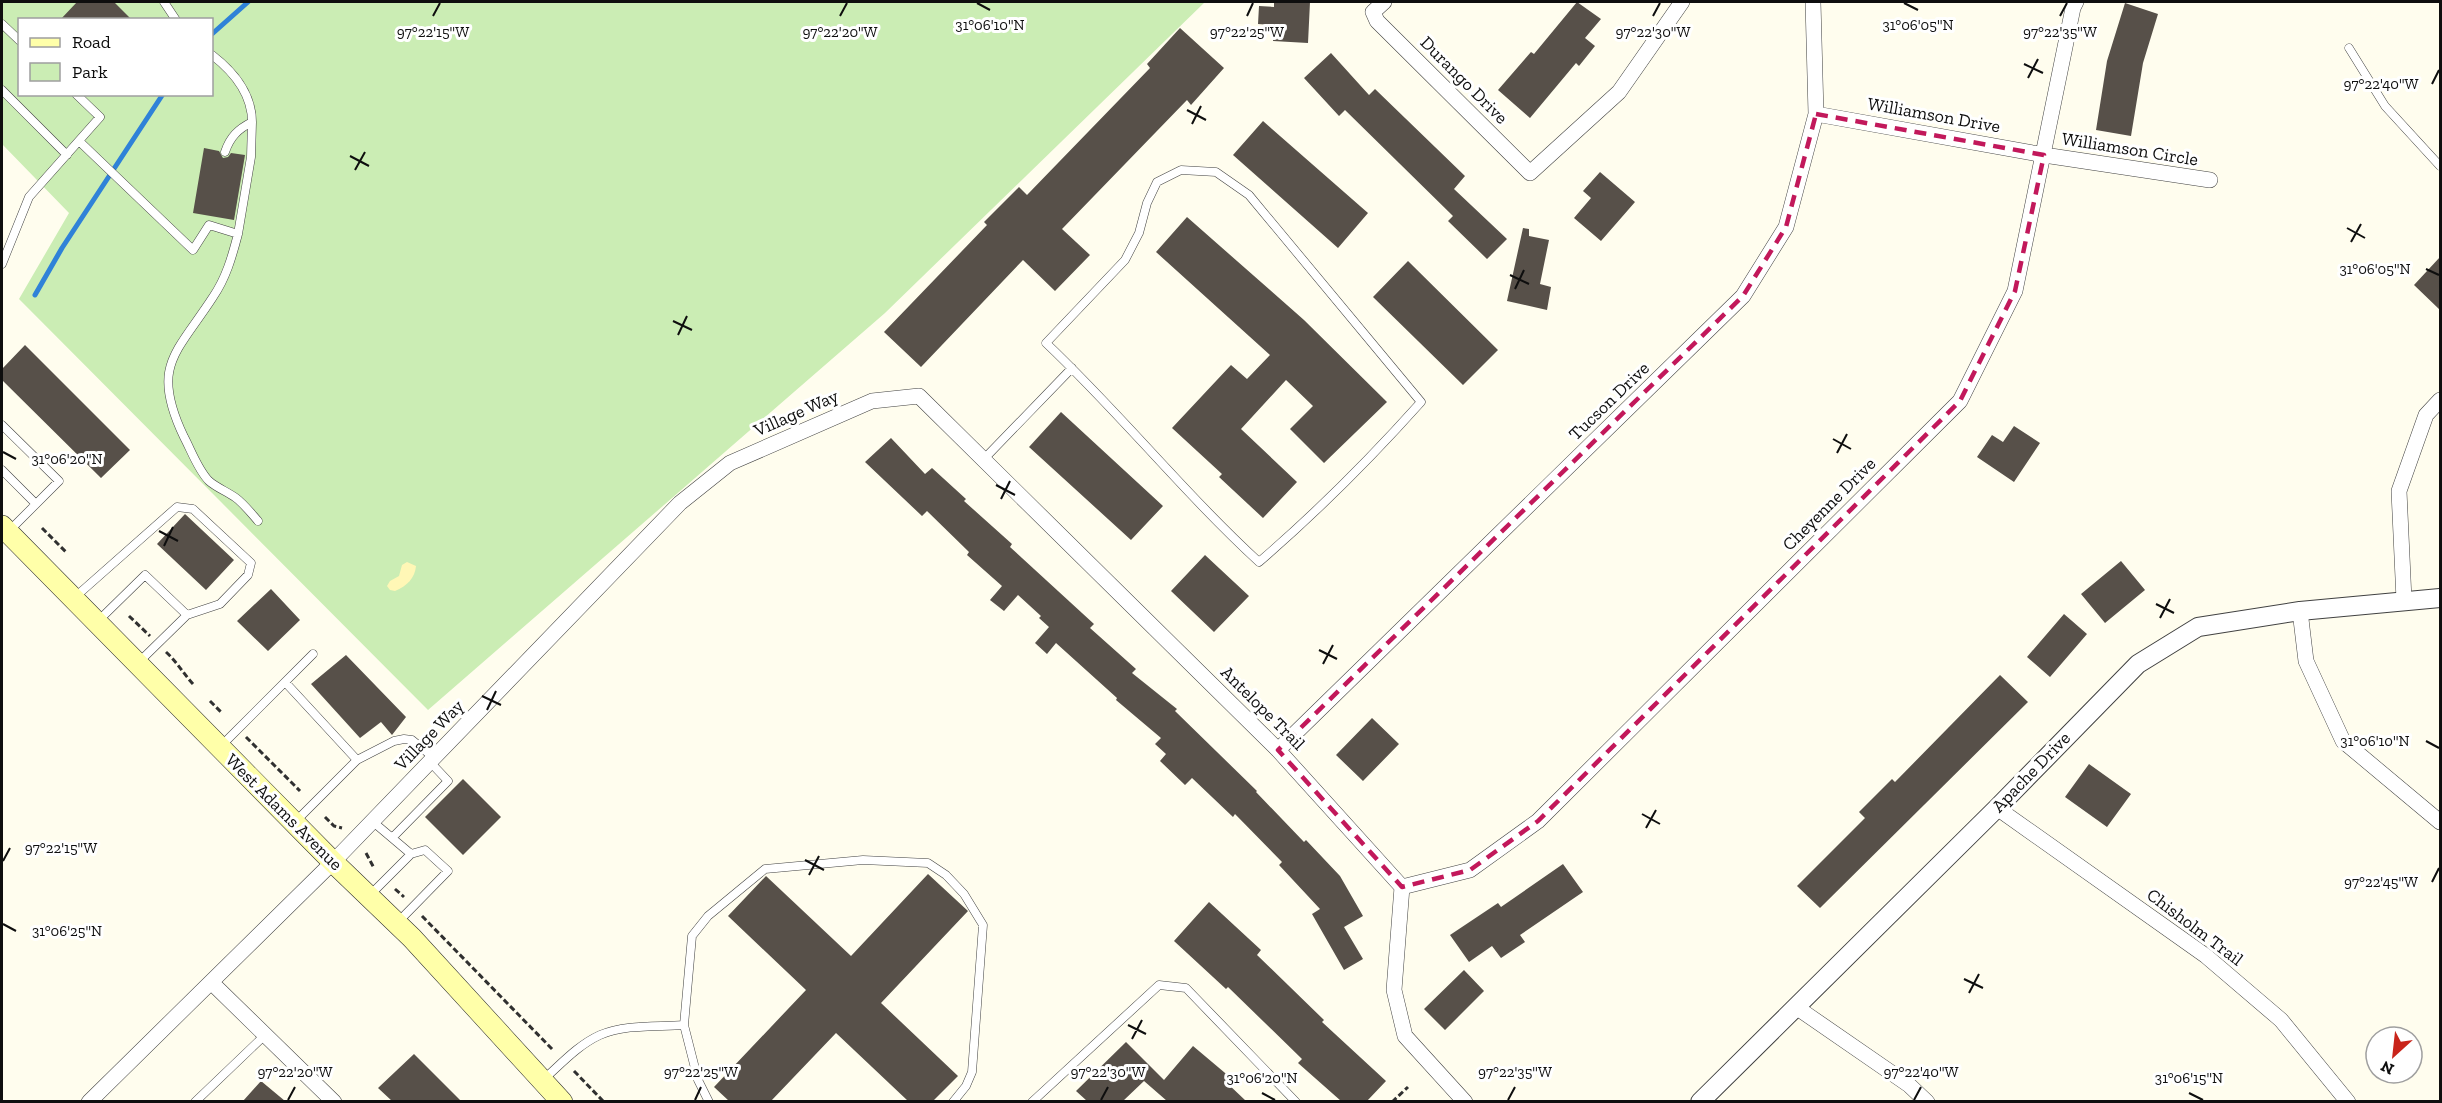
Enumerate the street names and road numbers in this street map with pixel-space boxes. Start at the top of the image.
street label: Durango Drive [1416,32,1512,128]
street label: Williamson Drive [1866,93,2002,137]
street label: Williamson Circle [2060,127,2200,171]
street label: Tucson Drive [1564,357,1654,445]
street label: Village Way [750,384,842,442]
street label: Cheyenne Drive [1778,453,1880,555]
street label: Antelope Trail [1216,661,1310,755]
street label: Village Way [389,694,469,776]
street label: Apache Drive [1987,727,2075,817]
street label: West Adams Avenue [221,749,347,875]
street label: Chisholm Trail [2142,884,2248,971]

